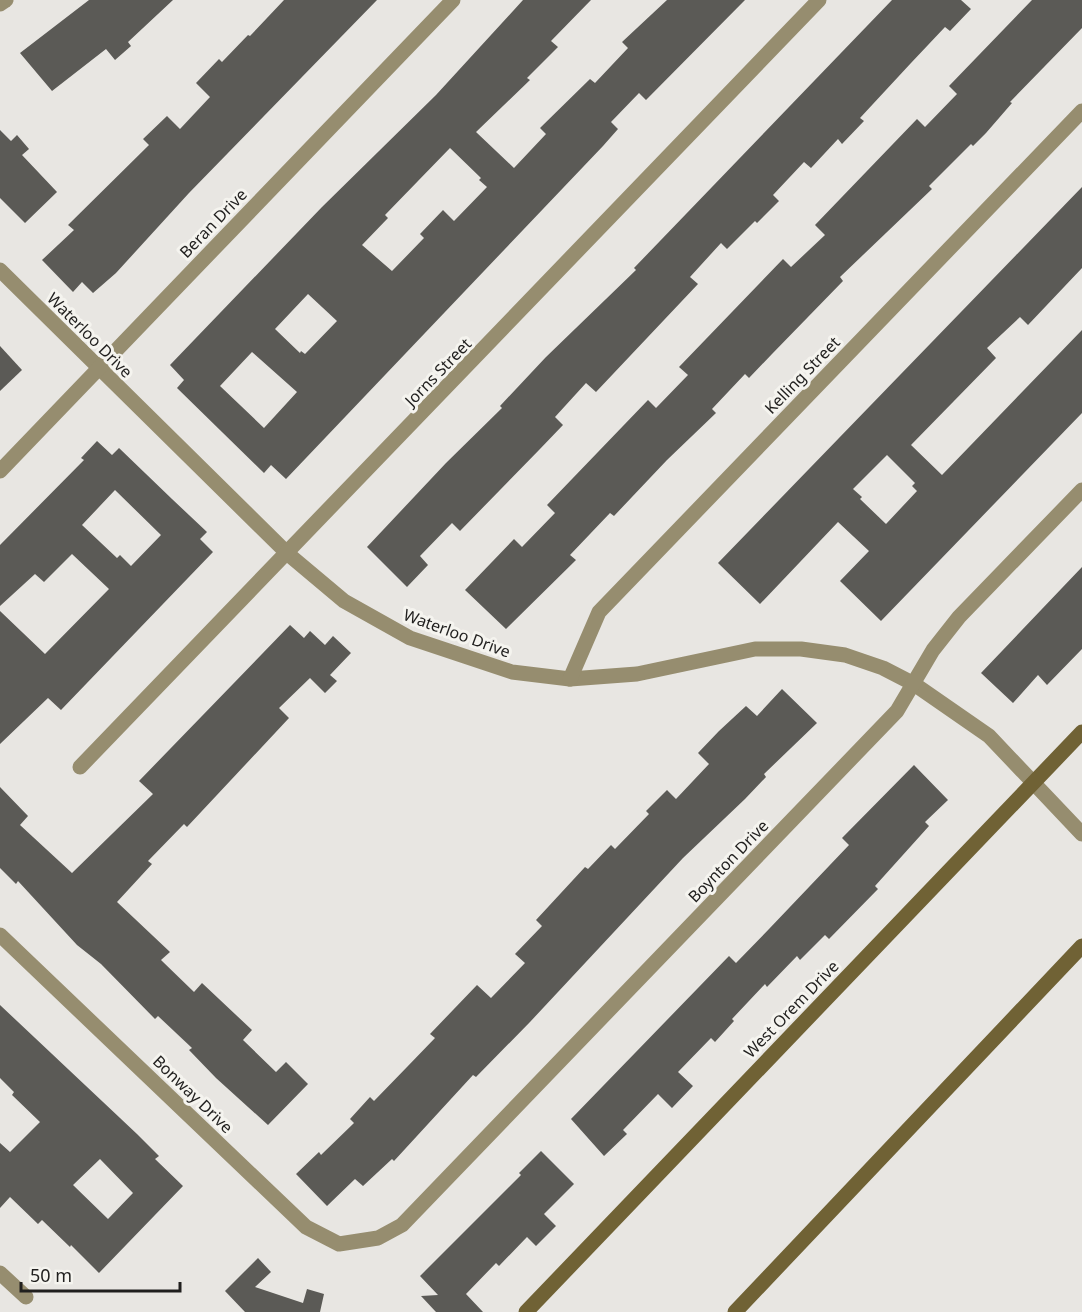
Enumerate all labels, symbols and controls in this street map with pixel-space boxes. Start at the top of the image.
street label: Beran Drive [174,184,252,262]
street label: Waterloo Drive [43,288,137,382]
street label: Kelling Street [759,331,845,419]
street label: Jorns Street [398,333,476,412]
street label: Waterloo Drive [401,603,513,663]
street label: Boynton Drive [683,815,773,907]
street label: West Orem Drive [739,955,843,1063]
street label: Bonway Drive [148,1050,238,1138]
scale bar [21,1255,180,1293]
text: 50 m [30,1263,72,1287]

